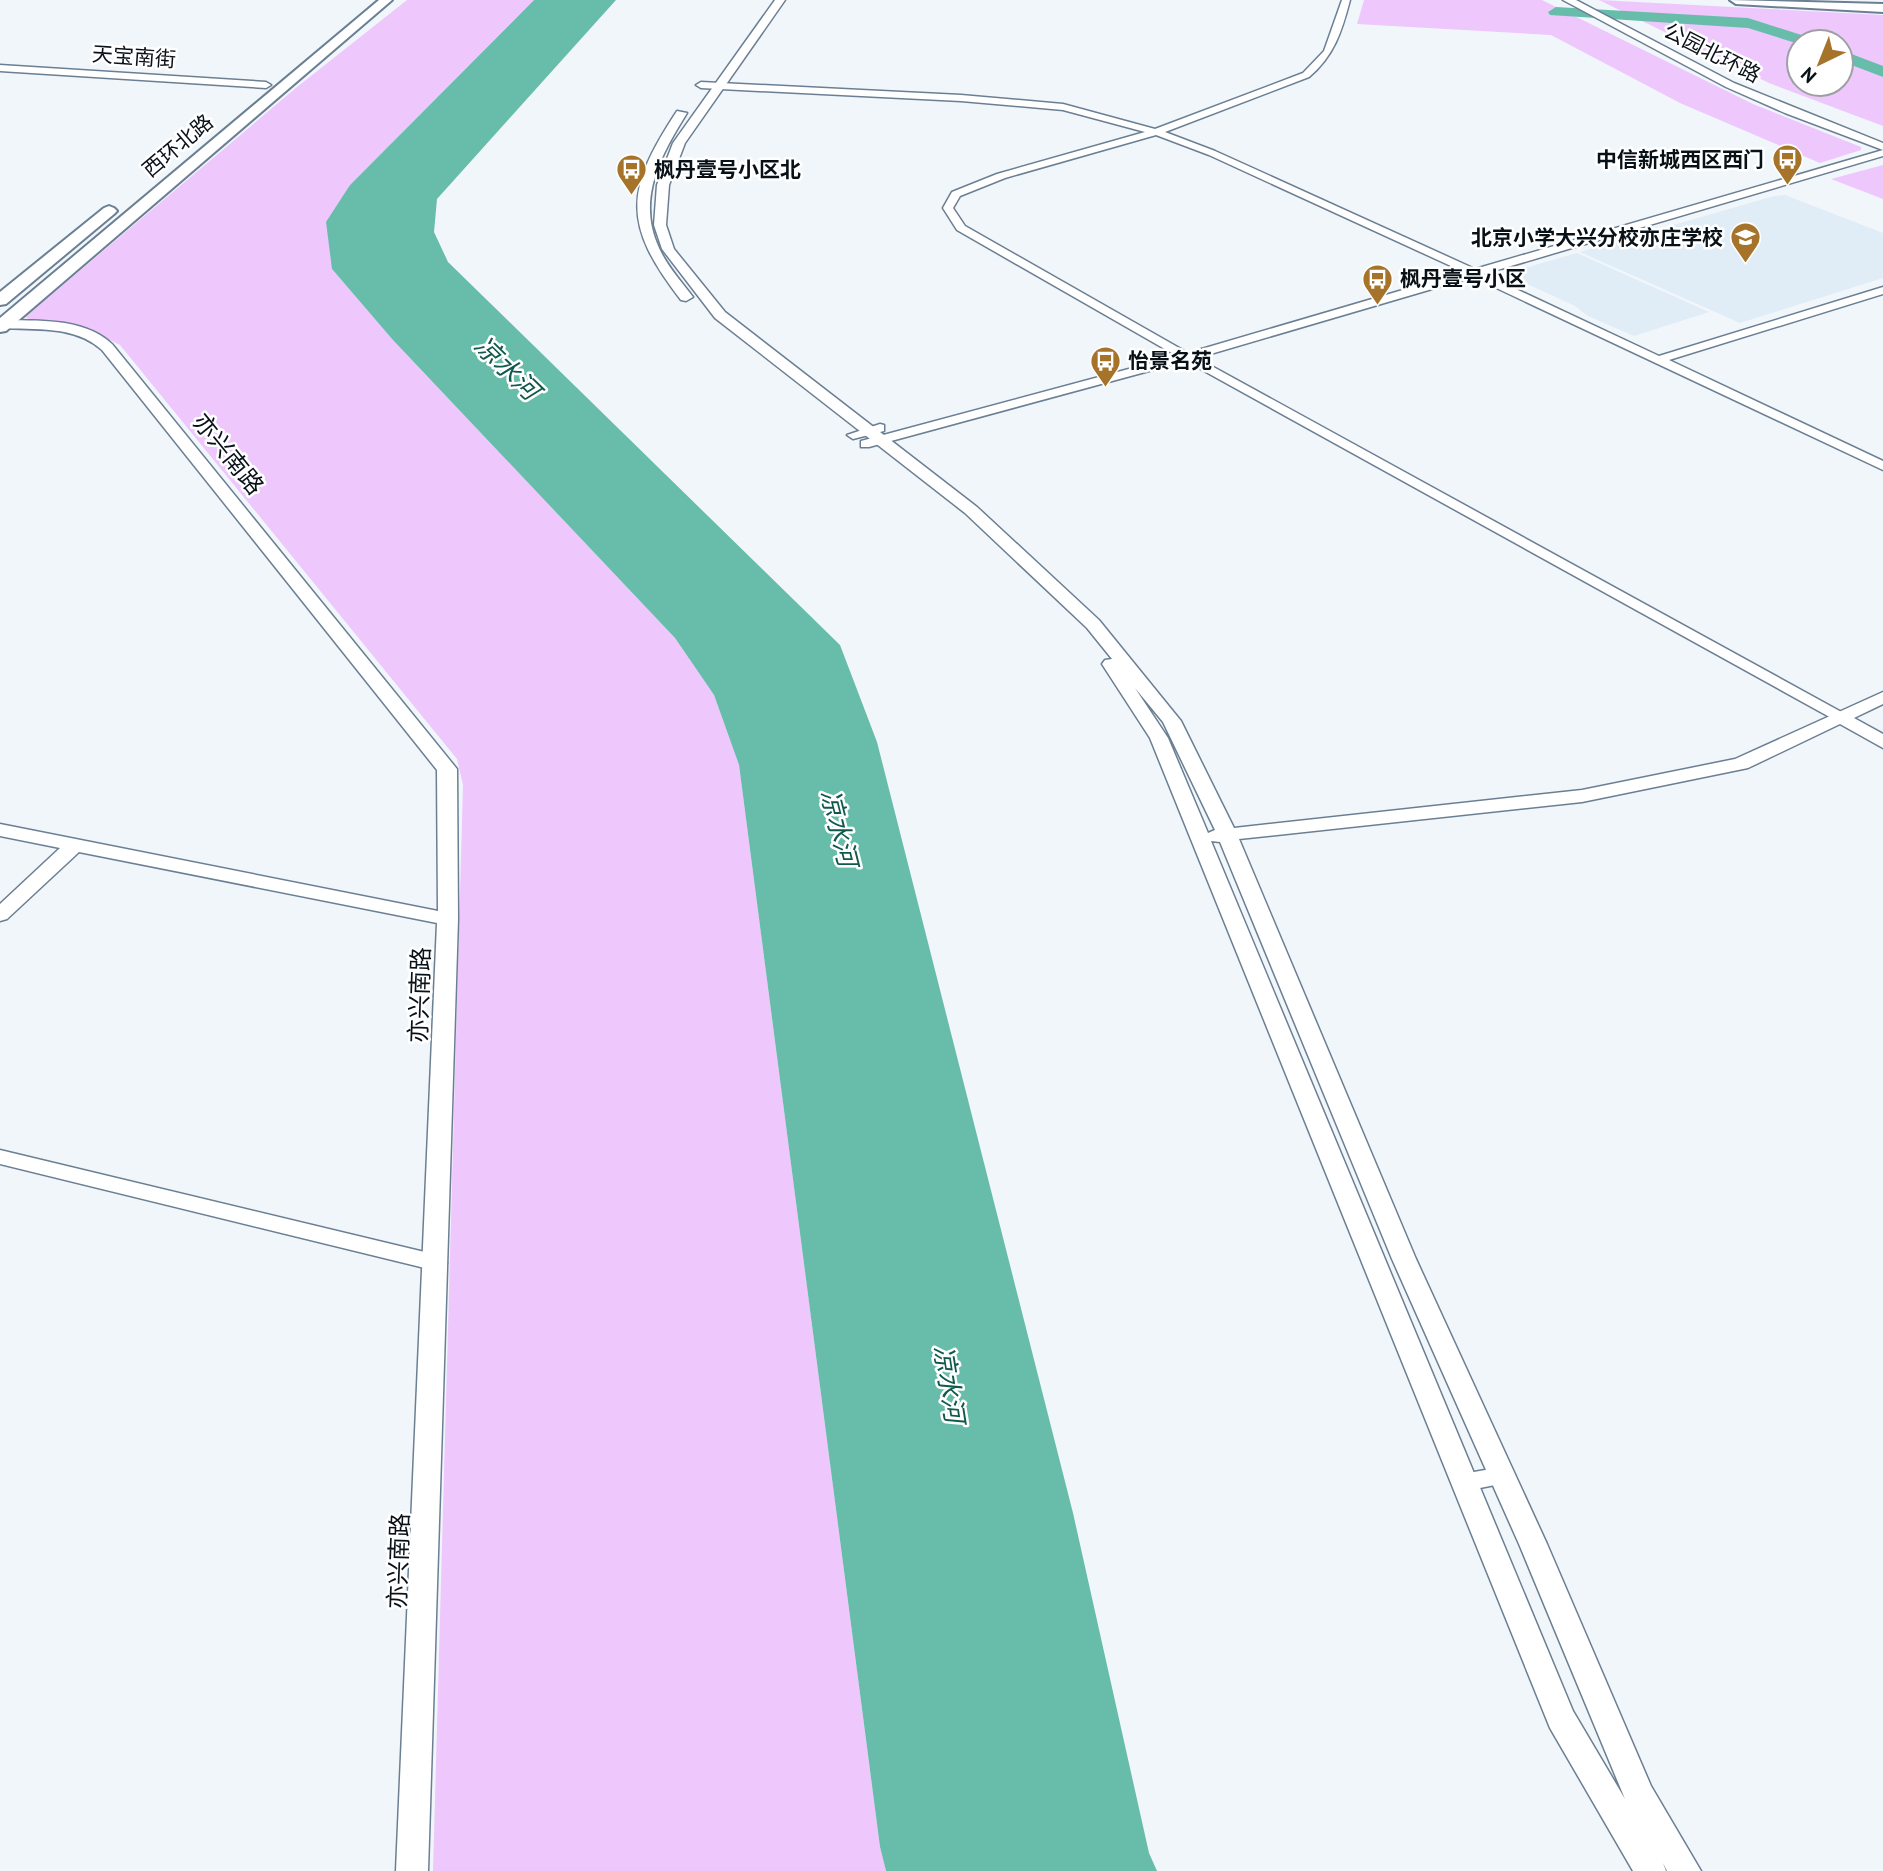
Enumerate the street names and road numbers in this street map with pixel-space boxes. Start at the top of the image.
street label: 公园北环路 [1659,17,1765,88]
street label: 天宝南街 [91,40,177,73]
street label: 西环北路 [137,108,219,183]
street label: 亦兴南路 [186,407,271,501]
street label: 亦兴南路 [402,946,437,1043]
street label: 亦兴南路 [381,1512,416,1609]

